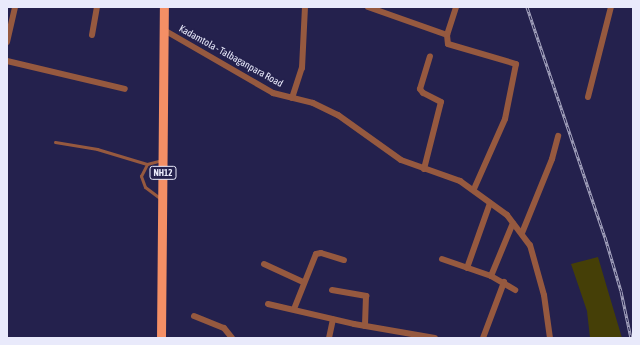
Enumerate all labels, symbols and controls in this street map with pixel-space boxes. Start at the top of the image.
street label: Kadamtola - Talbaganpara Road [177,22,285,90]
road number: NH12 [149,166,177,180]

